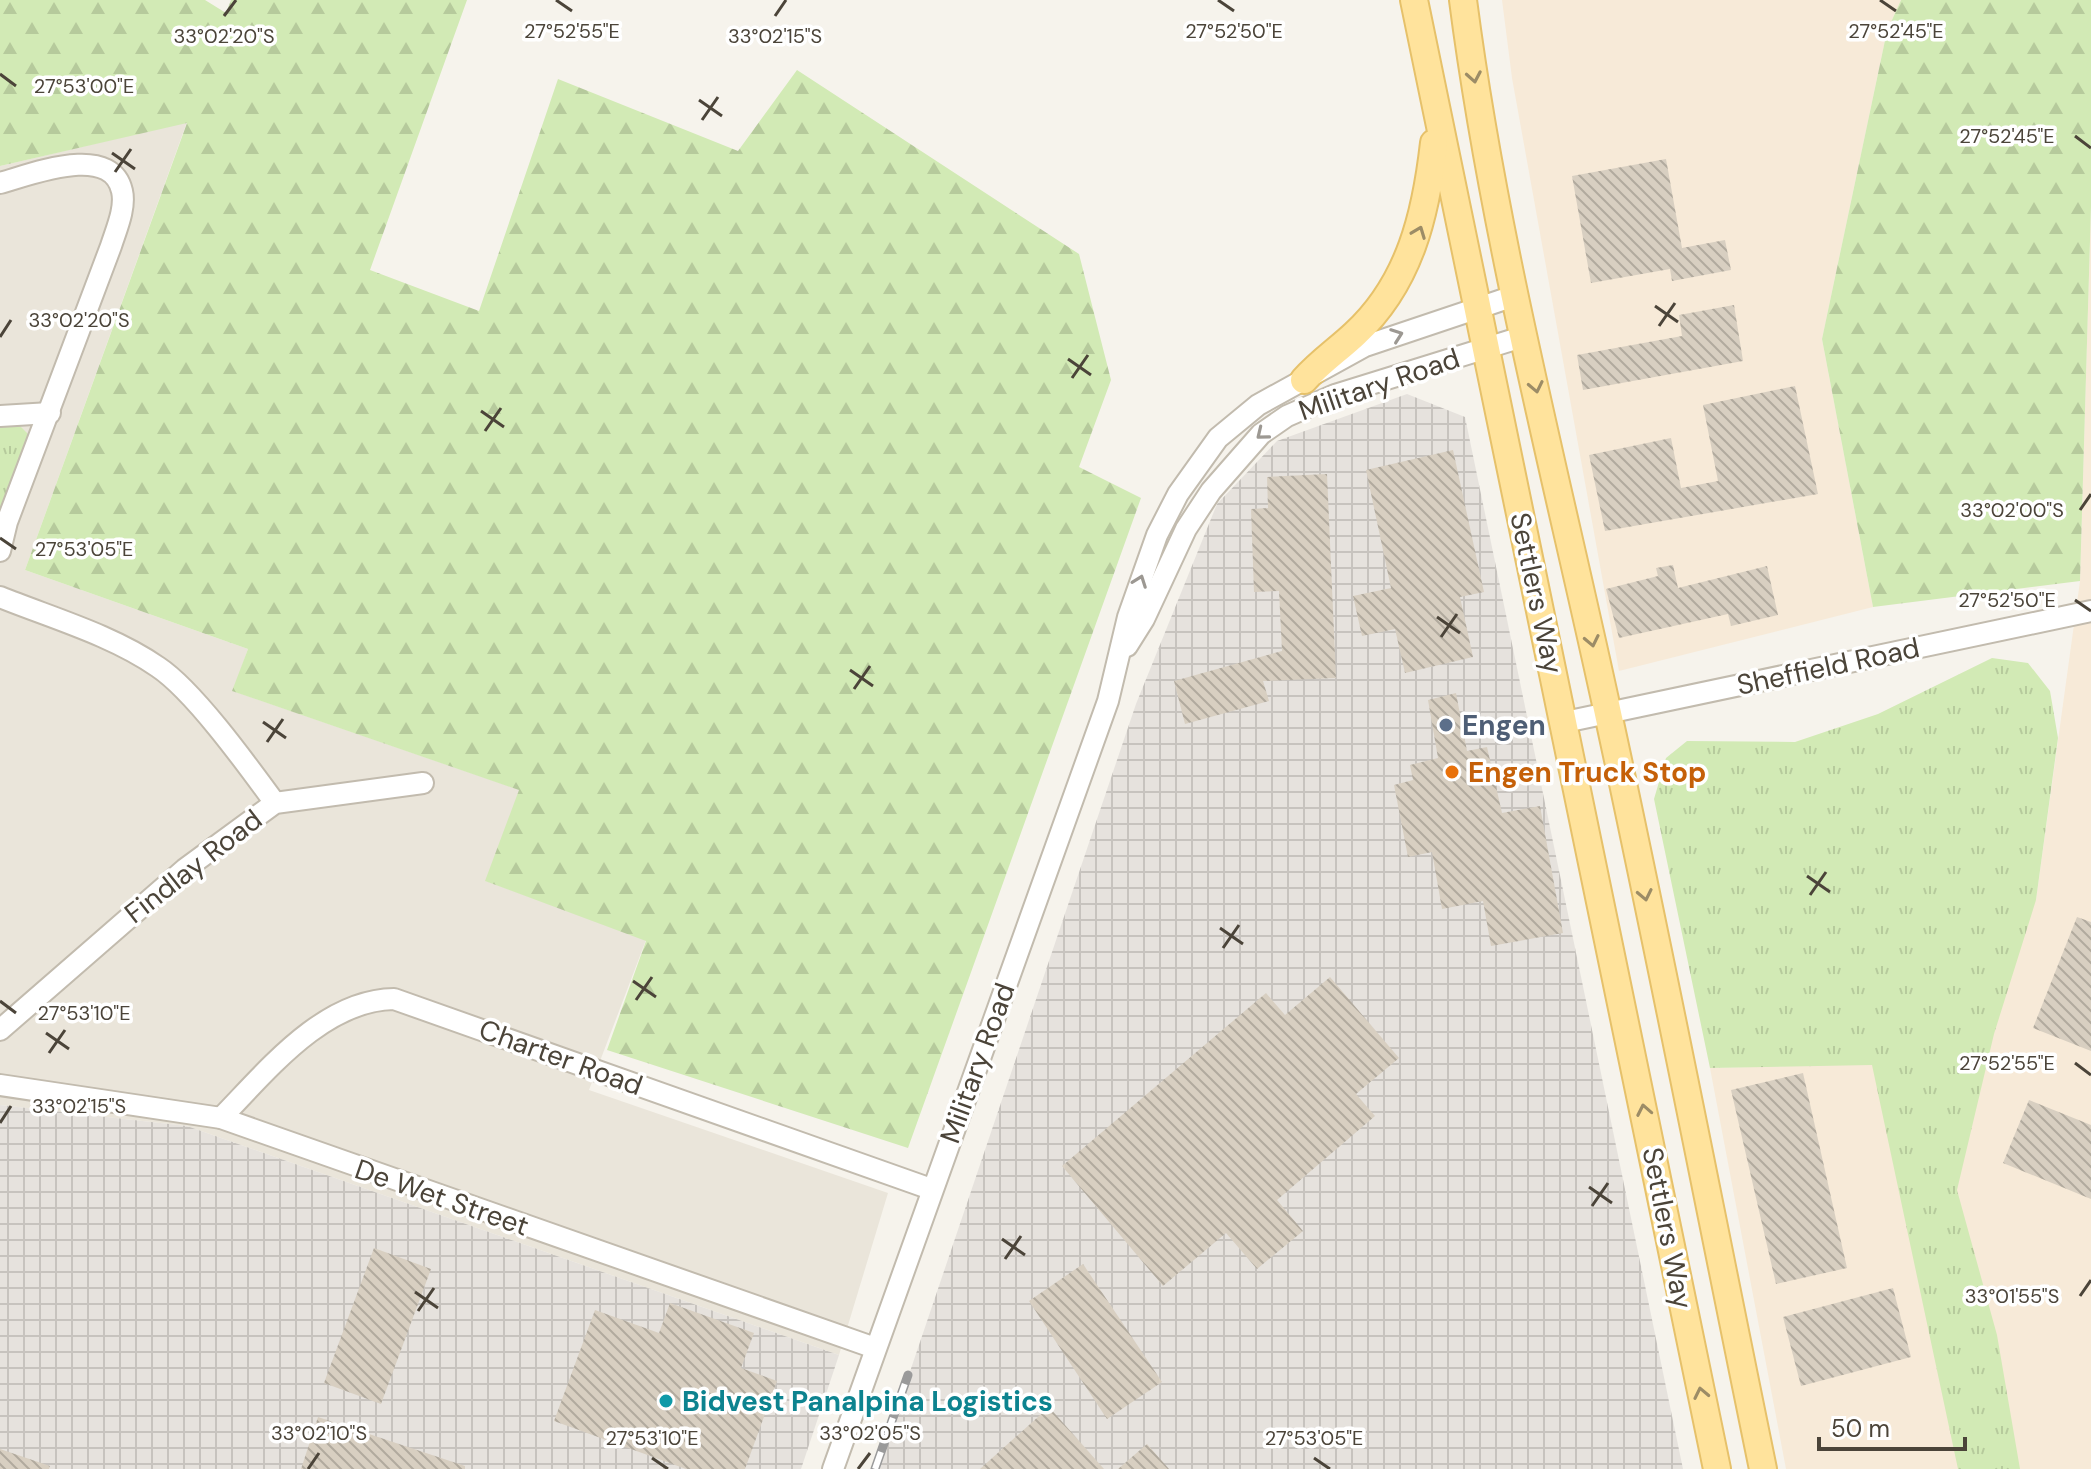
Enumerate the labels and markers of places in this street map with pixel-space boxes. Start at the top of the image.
place label: Engen [1462,707,1546,744]
marker: Engen [1437,716,1455,734]
place label: Engen Truck Stop [1468,754,1706,791]
marker: Engen Truck Stop [1443,763,1461,781]
place label: Bidvest Panalpina Logistics [682,1383,1053,1420]
marker: Bidvest Panalpina Logistics [657,1392,675,1410]

